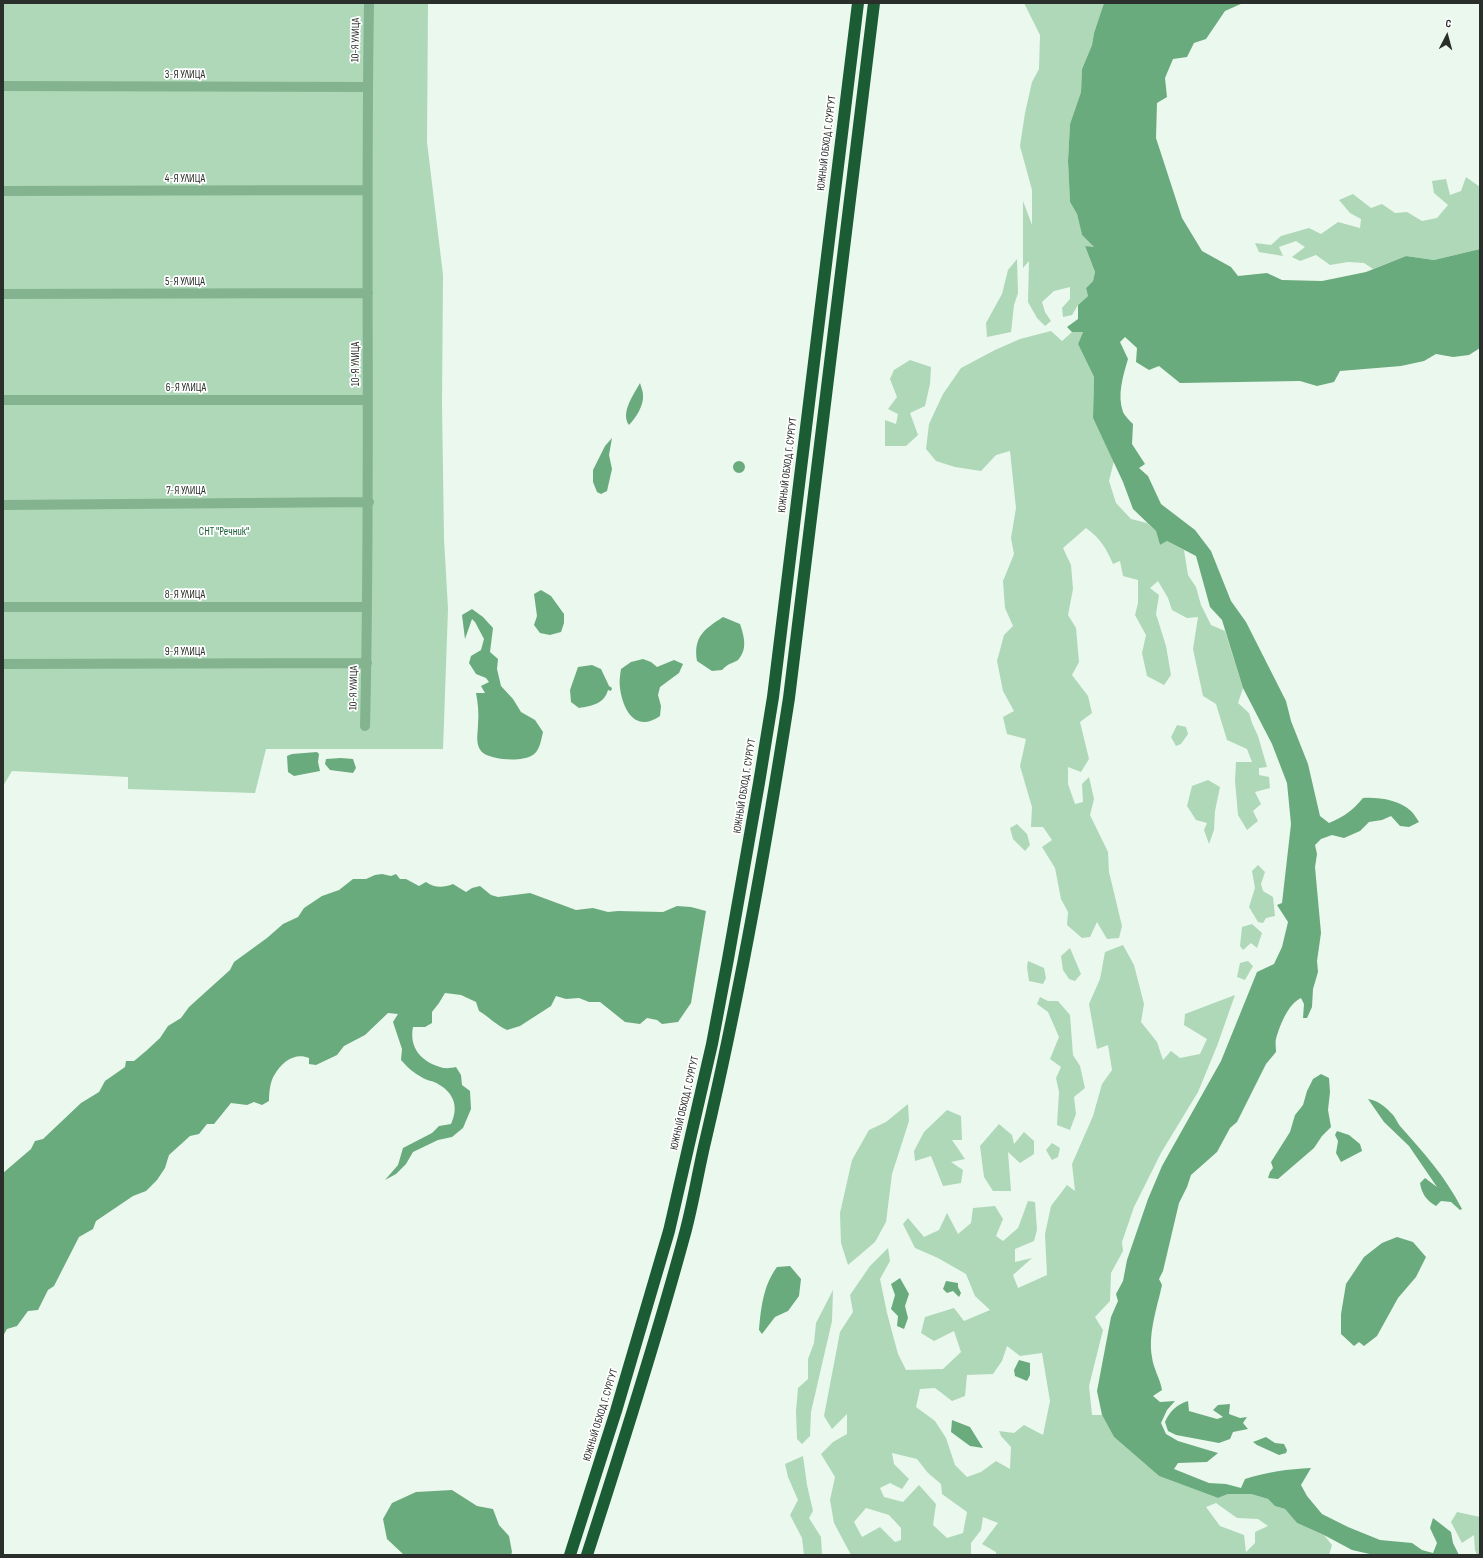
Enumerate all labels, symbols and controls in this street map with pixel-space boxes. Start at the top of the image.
north arrow [1427,16,1467,56]
text: С [1445,17,1452,30]
street label: 10-Я УЛИЦА [349,18,363,62]
street label: 3-Я УЛИЦА [165,68,205,82]
street label: ЮЖНЫЙ ОБХОД Г. СУРГУТ [815,95,839,191]
street label: 4-Я УЛИЦА [165,172,205,186]
street label: 5-Я УЛИЦА [165,275,205,289]
street label: 10-Я УЛИЦА [349,342,363,386]
street label: 6-Я УЛИЦА [166,381,206,395]
street label: ЮЖНЫЙ ОБХОД Г. СУРГУТ [776,417,800,513]
street label: 7-Я УЛИЦА [166,484,206,498]
park label: СНТ "Речник" [199,525,249,539]
street label: 8-Я УЛИЦА [165,588,205,602]
street label: 9-Я УЛИЦА [165,645,205,659]
street label: 10-Я УЛИЦА [347,666,361,710]
street label: ЮЖНЫЙ ОБХОД Г. СУРГУТ [731,738,759,834]
street label: ЮЖНЫЙ ОБХОД Г. СУРГУТ [668,1055,702,1151]
street label: ЮЖНЫЙ ОБХОД Г. СУРГУТ [581,1367,621,1463]

